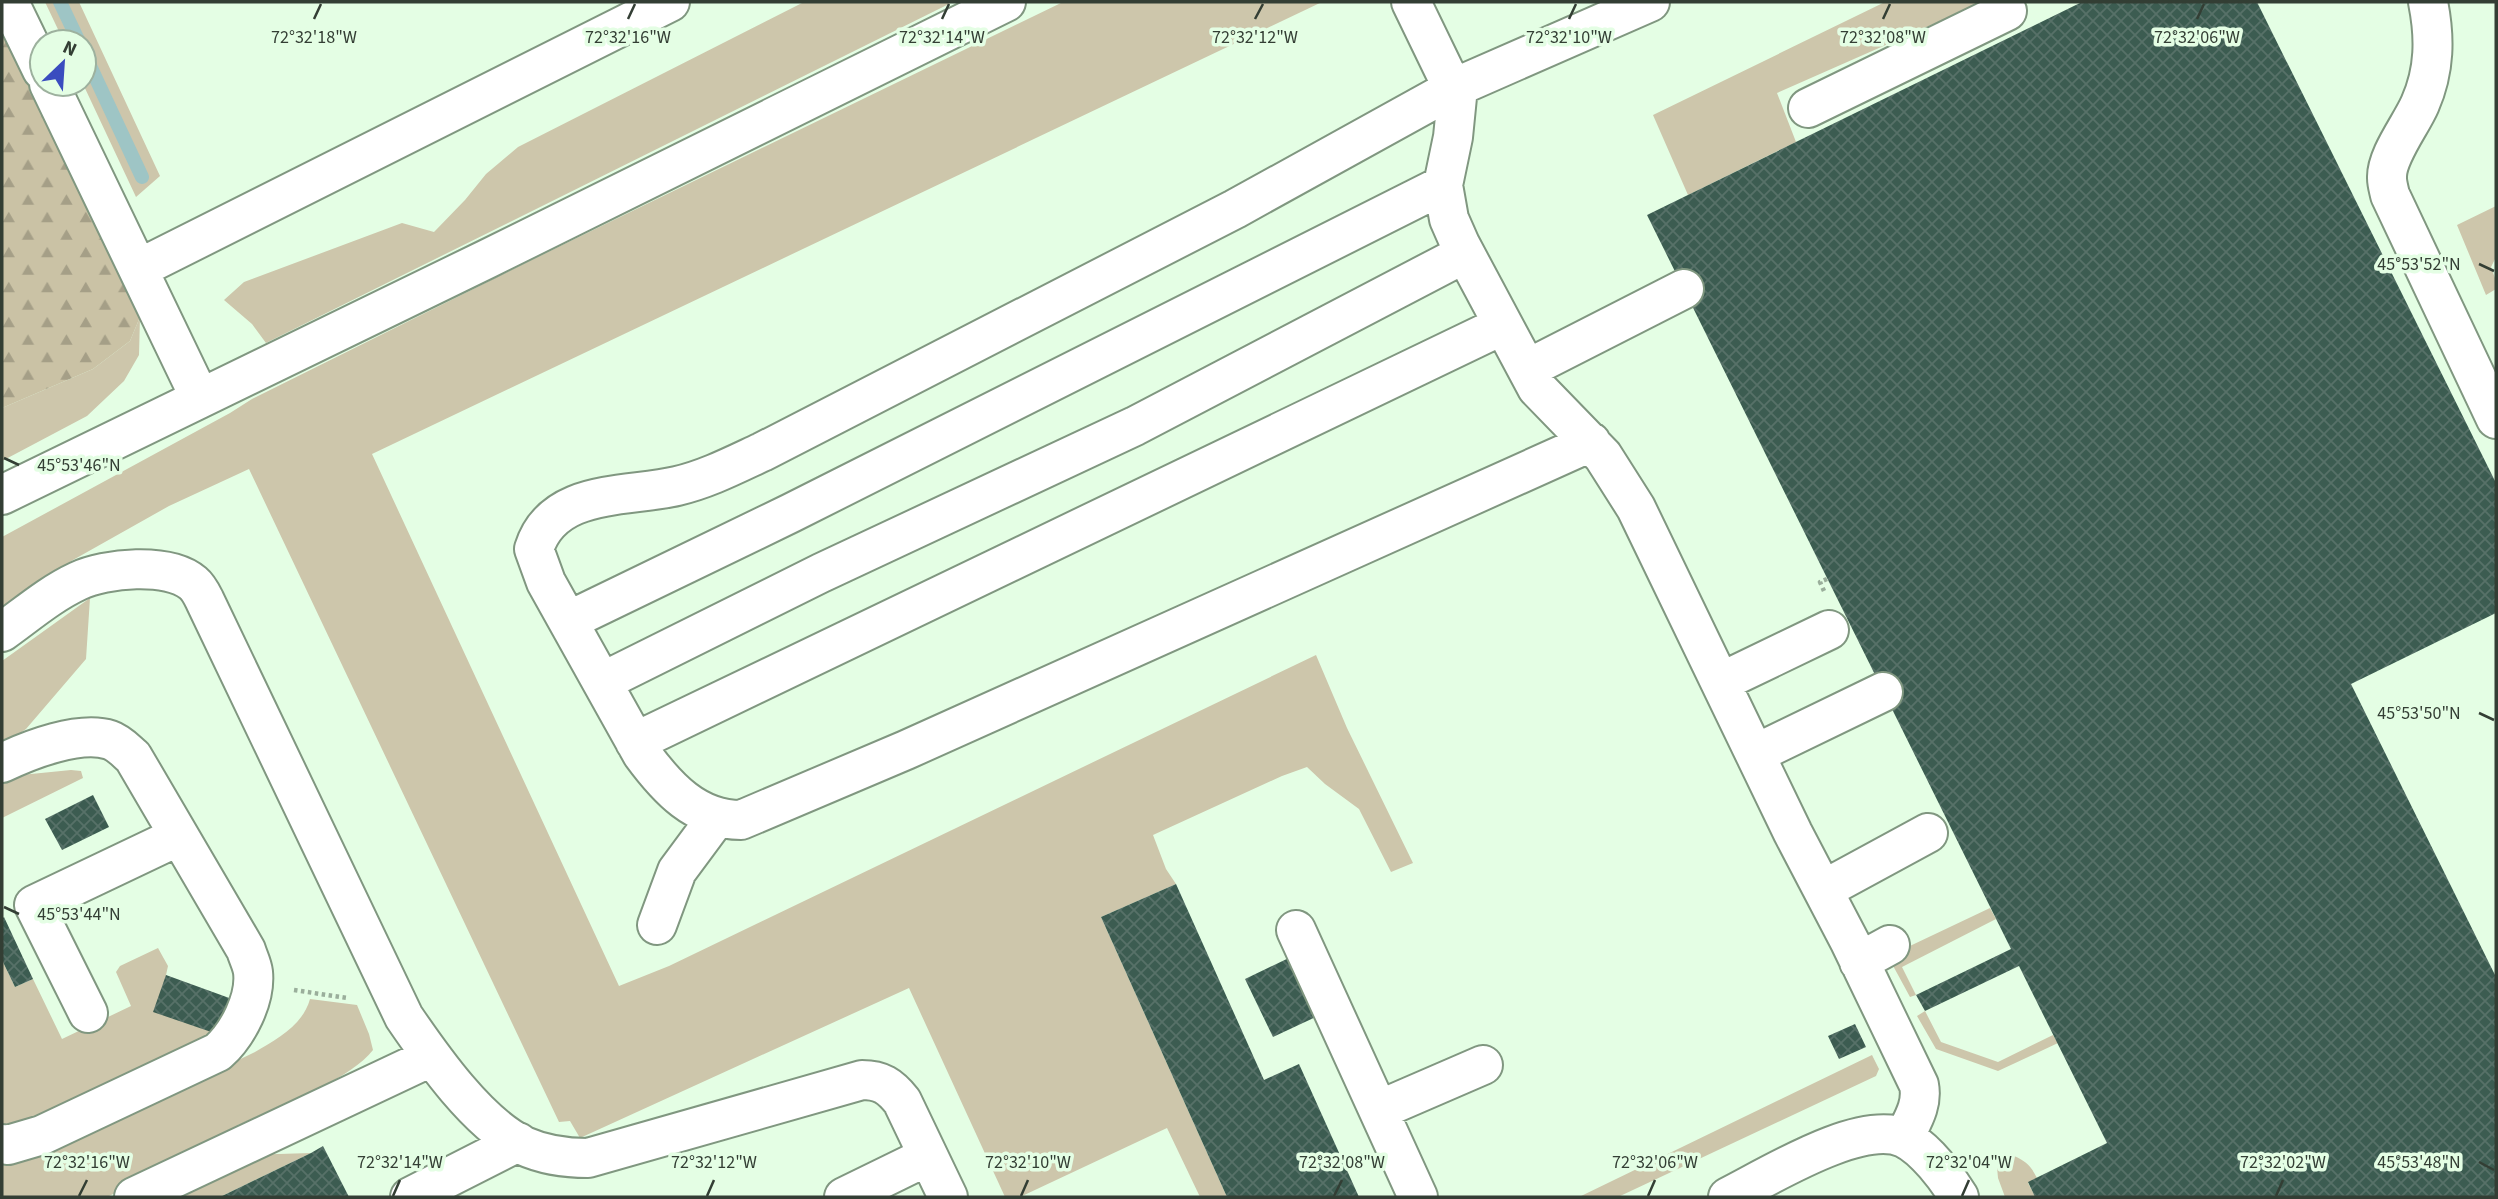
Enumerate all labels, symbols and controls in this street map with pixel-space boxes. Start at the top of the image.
text: 72°32'18"W [271,25,357,50]
text: 72°32'16"W [585,25,671,50]
text: 72°32'14"W [899,25,985,50]
text: 72°32'12"W [1212,25,1298,50]
text: 72°32'10"W [1526,25,1612,50]
text: 72°32'08"W [1840,25,1926,50]
text: 72°32'06"W [2154,25,2240,50]
north arrow [28,28,98,98]
text: N [58,34,81,64]
text: 45°53'52"N [2377,252,2461,277]
text: 45°53'46"N [37,453,121,478]
text: 45°53'50"N [2377,701,2461,726]
text: 45°53'44"N [37,902,121,927]
text: 72°32'16"W [44,1150,130,1175]
text: 72°32'14"W [357,1150,443,1175]
text: 72°32'12"W [671,1150,757,1175]
text: 72°32'10"W [985,1150,1071,1175]
text: 72°32'08"W [1299,1150,1385,1175]
text: 72°32'06"W [1612,1150,1698,1175]
text: 72°32'04"W [1926,1150,2012,1175]
text: 72°32'02"W [2240,1150,2326,1175]
text: 45°53'48"N [2377,1150,2461,1175]

